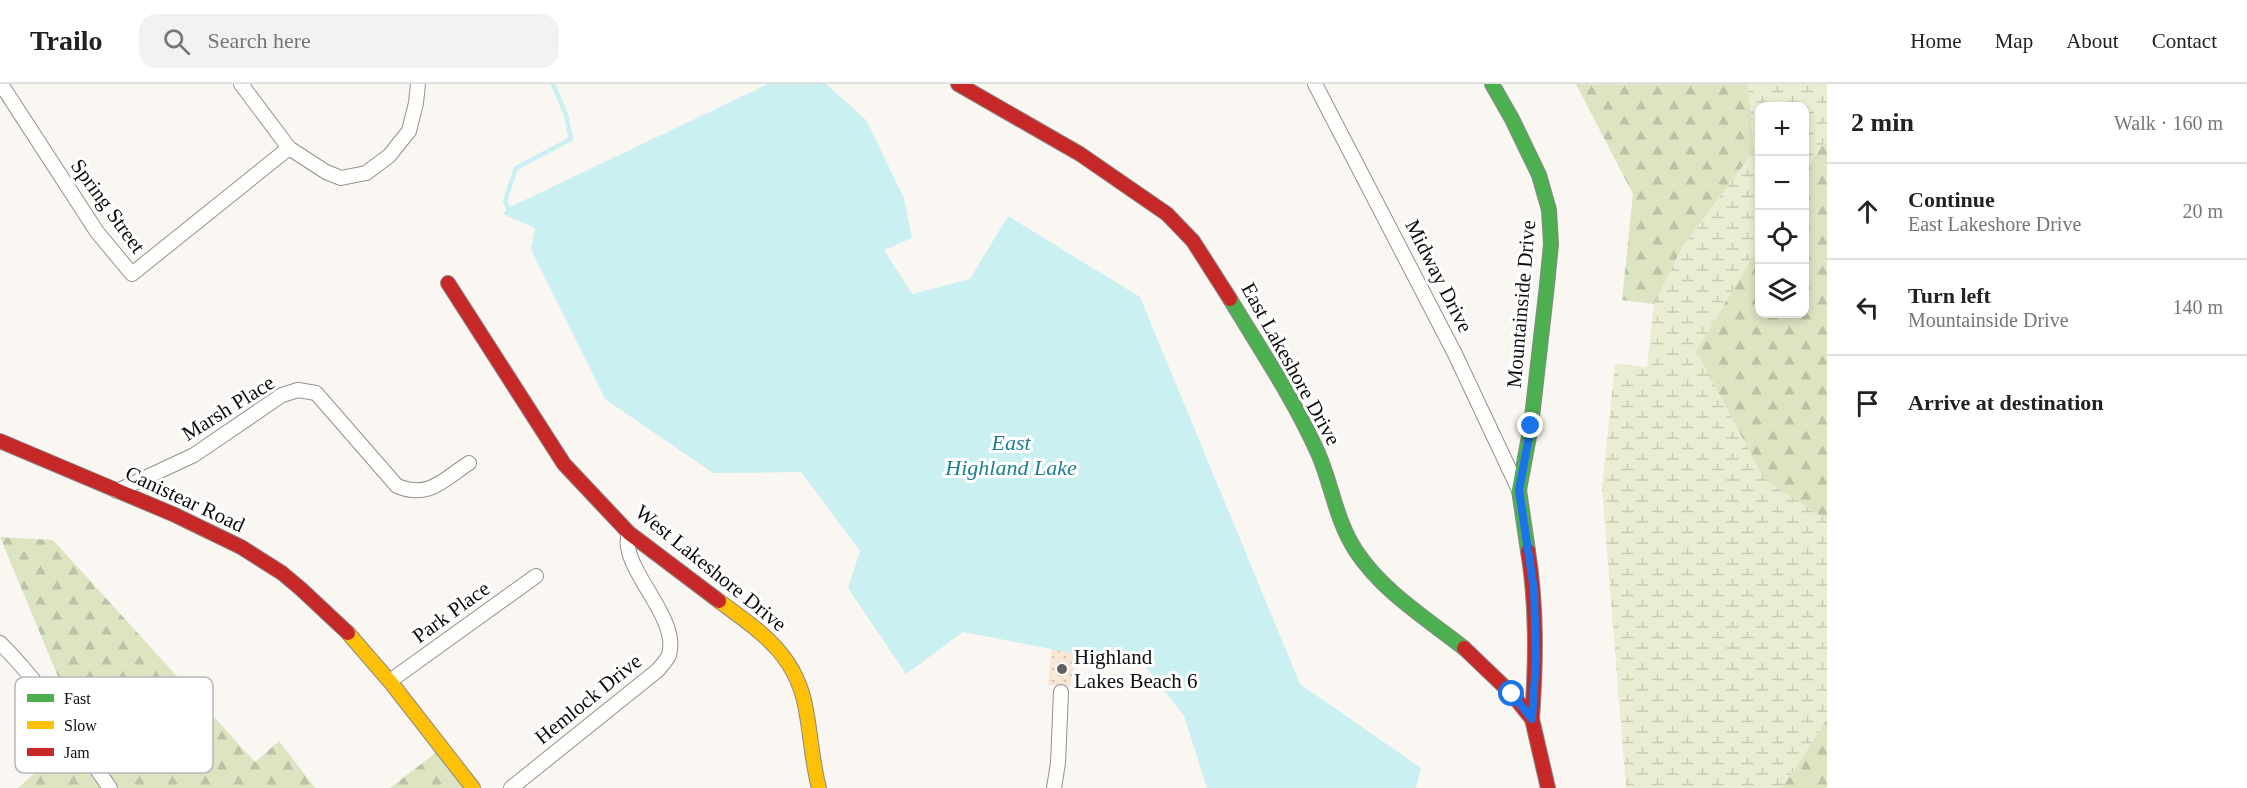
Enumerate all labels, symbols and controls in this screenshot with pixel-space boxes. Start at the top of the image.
search box [139,14,559,68]
text: Trailo [30,25,103,56]
icon: search [160,25,193,58]
text: Search here [208,28,311,53]
text: Home [1910,29,1962,53]
text: Map [1995,29,2033,53]
text: About [2066,29,2119,53]
text: Contact [2152,29,2217,53]
map controls [1755,102,1809,318]
button: + [1755,102,1809,156]
text: 2 min [1851,108,1914,137]
text: Walk · 160 m [2114,112,2223,134]
street label: Spring Street [66,154,150,258]
button: − [1755,156,1809,210]
text: Continue [1908,187,1995,212]
icon: ahead [1851,195,1884,228]
text: 20 m [2182,200,2223,222]
button: locate [1755,210,1809,264]
text: East Lakeshore Drive [1908,213,2081,235]
street label: Midway Drive [1400,216,1478,336]
street label: Mountainside Drive [1502,219,1540,389]
button: layers [1755,264,1809,318]
street label: East Lakeshore Drive [1236,279,1346,449]
text: Turn left [1908,283,1991,308]
icon: left [1851,291,1884,324]
text: 140 m [2172,296,2223,318]
text: Mountainside Drive [1908,309,2069,331]
street label: Marsh Place [177,370,279,446]
icon: arrive [1851,387,1884,420]
text: Arrive at destination [1908,390,2104,415]
route end [1517,412,1543,438]
water label: East Highland Lake [944,430,1077,480]
street label: Canistear Road [122,461,249,537]
street label: West Lakeshore Drive [631,500,791,636]
street label: Park Place [408,576,494,648]
place label: Highland Lakes Beach 6 [1074,645,1198,693]
street label: Hemlock Drive [530,649,646,749]
marker: Highland Lakes Beach 6 [1055,662,1069,676]
legend [15,677,213,773]
route start [1498,680,1524,706]
text: Fast [64,690,91,707]
text: Slow [64,717,97,734]
text: Jam [64,744,90,761]

